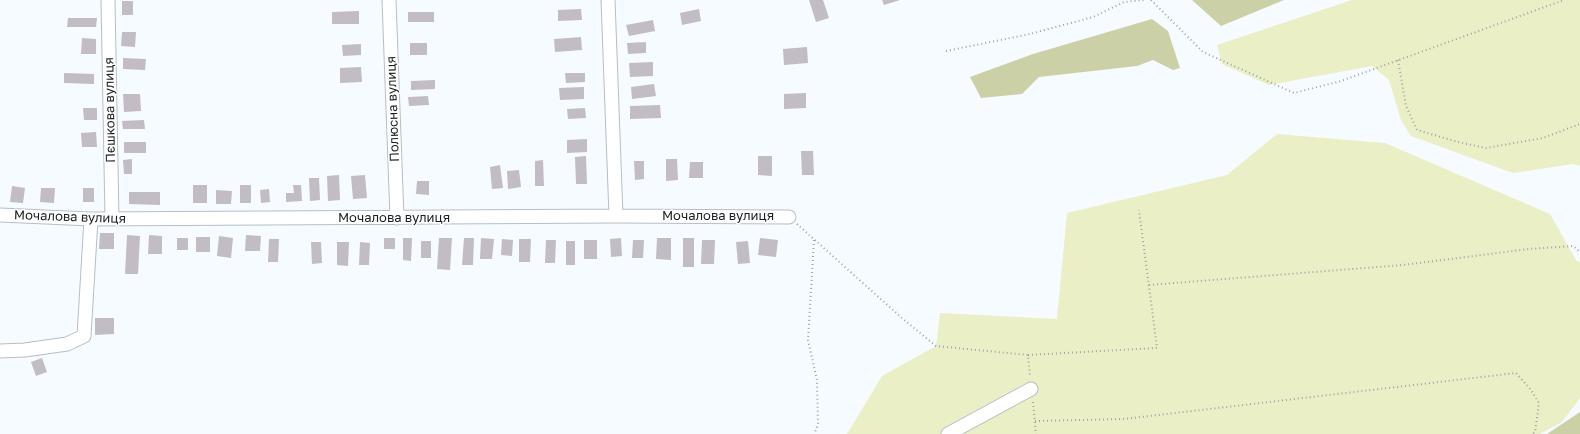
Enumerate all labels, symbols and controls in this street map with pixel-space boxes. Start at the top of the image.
street label: Полюсна вулиця [383,56,403,162]
street label: Пєшкова вулиця [101,57,119,163]
street label: Мочалова вулиця [14,207,126,227]
street label: Мочалова вулиця [662,208,774,224]
street label: Мочалова вулиця [338,210,450,226]

